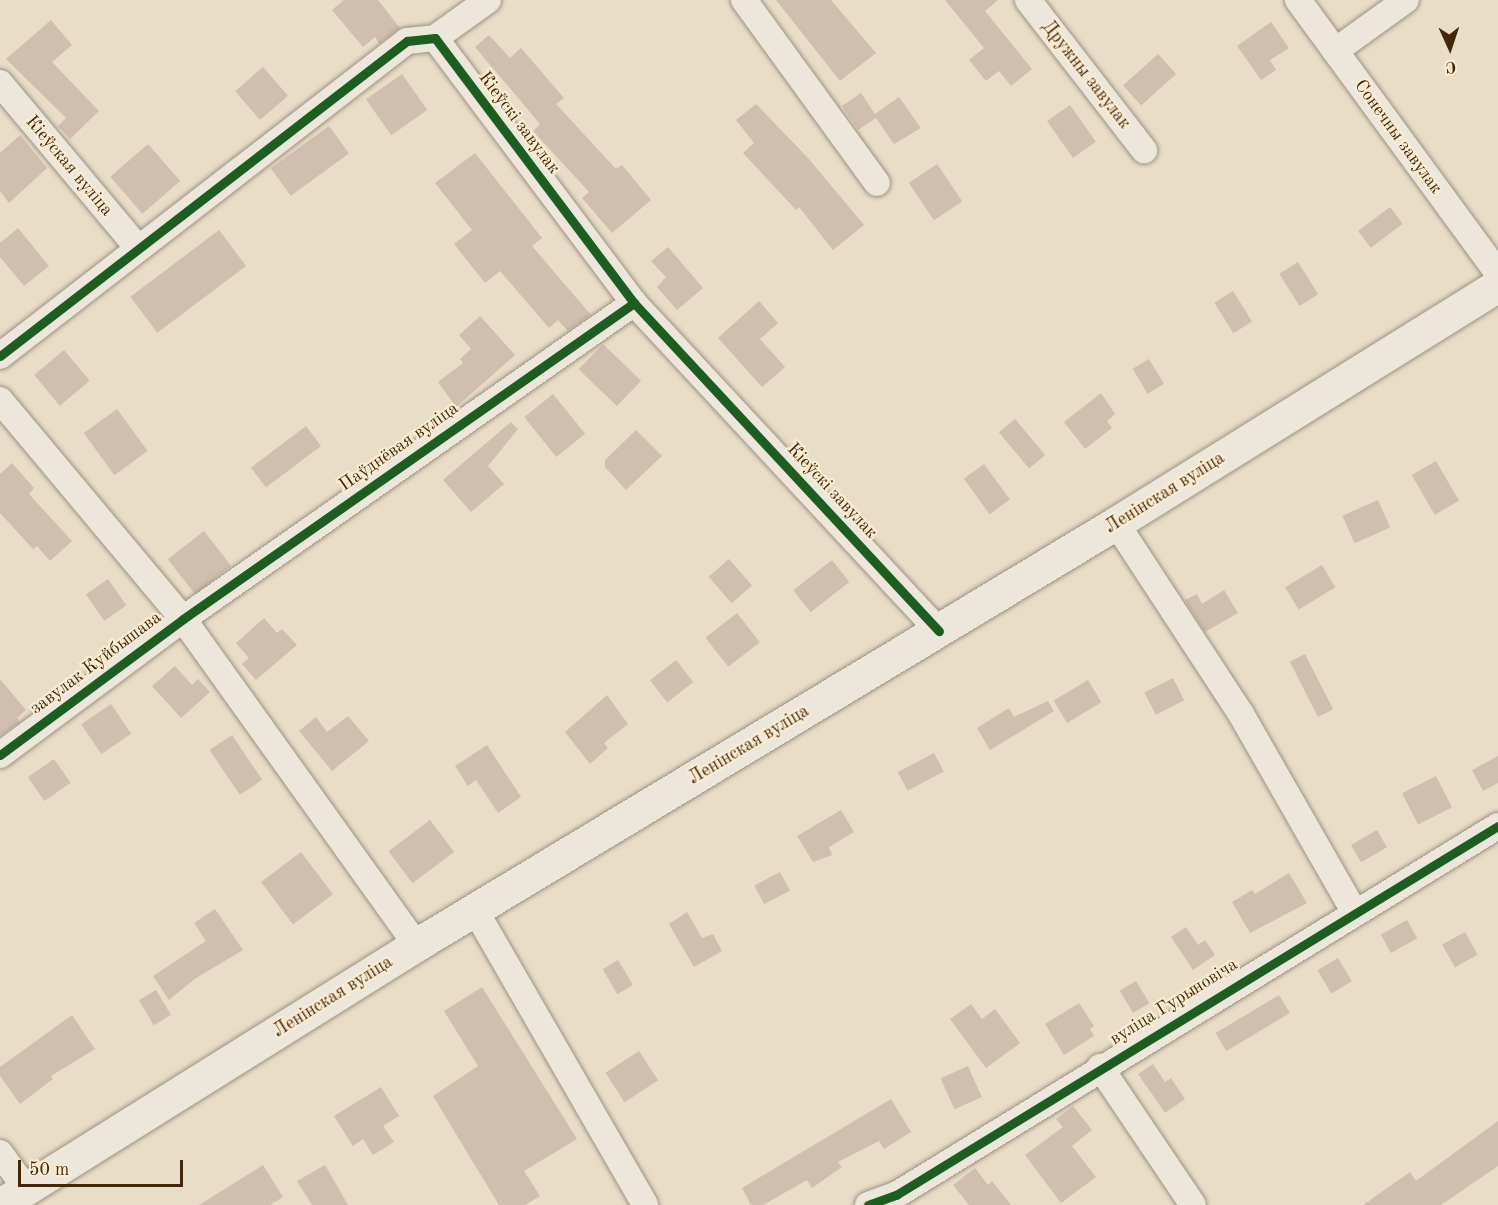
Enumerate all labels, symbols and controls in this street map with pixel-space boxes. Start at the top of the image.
street label: Дружны завулак [1037,16,1135,134]
north arrow [1420,18,1480,78]
text: С [1445,58,1457,74]
street label: Кіеўскі завулак [473,68,565,178]
street label: Сонечны завулак [1349,76,1447,198]
street label: Кіеўская вуліца [21,111,117,221]
street label: Паўднёвая вуліца [335,398,463,496]
street label: Кіеўскі завулак [782,439,882,543]
street label: Ленінская вуліца [1101,448,1229,538]
street label: завулак Куйбышава [26,607,166,719]
street label: Ленінская вуліца [685,700,813,790]
street label: Ленінская вуліца [269,952,397,1042]
street label: вуліца Гурыновіча [1106,954,1242,1050]
scale bar [21,1148,186,1186]
text: 50 m [29,1161,69,1179]

